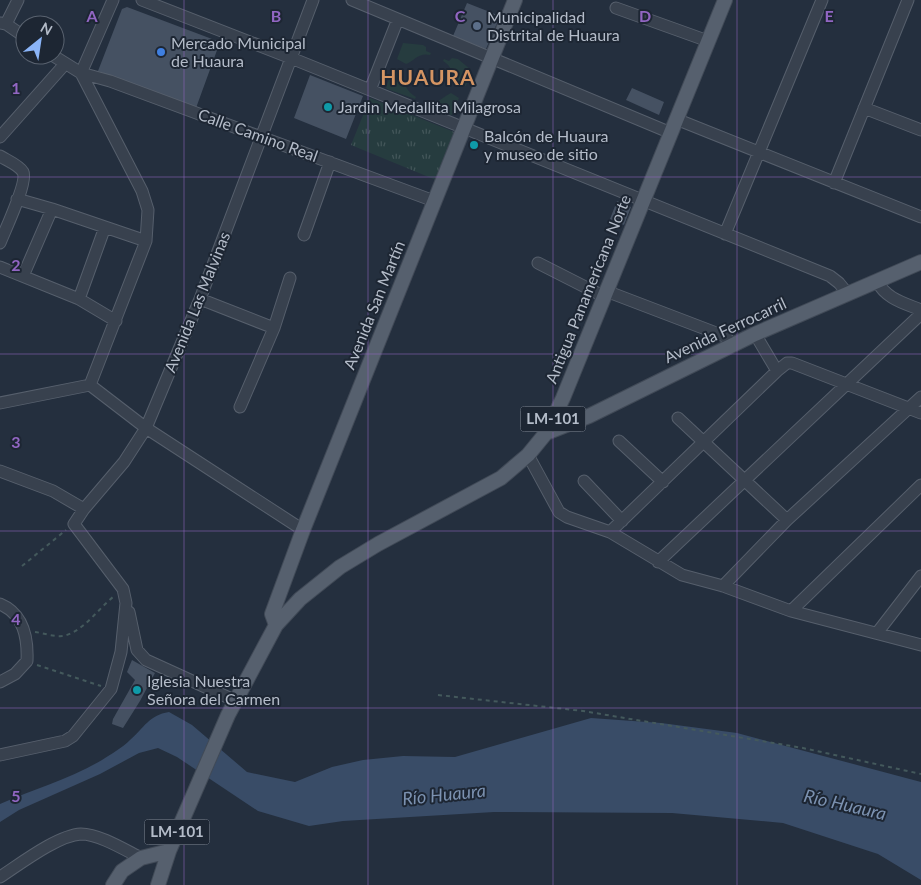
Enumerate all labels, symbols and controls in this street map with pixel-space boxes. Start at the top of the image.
text: A [85,6,98,25]
text: B [271,6,281,25]
text: C [455,6,466,25]
text: D [639,6,651,25]
text: E [824,6,834,25]
place label: Municipalidad Distrital de Huaura [487,7,620,44]
north arrow [15,15,65,65]
text: N [38,18,56,38]
marker: Municipalidad Distrital de Huaura [471,20,483,32]
place label: Mercado Municipal de Huaura [171,33,306,70]
marker: Mercado Municipal de Huaura [155,46,167,58]
district label: HUAURA [380,64,476,89]
text: 1 [11,78,21,97]
place label: Jardin Medallita Milagrosa [338,97,521,116]
marker: Jardin Medallita Milagrosa [322,101,334,113]
street label: Calle Camino Real [196,104,321,165]
place label: Balcón de Huaura y museo de sitio [484,126,609,163]
marker: Balcón de Huaura y museo de sitio [468,139,480,151]
street label: Antigua Panamericana Norte [541,192,634,386]
street label: Avenida Las Malvinas [160,229,233,375]
street label: Avenida San Martín [339,238,408,372]
text: 2 [11,255,21,274]
street label: Avenida Ferrocarril [661,293,789,366]
road number: LM-101 [520,406,586,432]
text: 3 [11,432,21,451]
text: 4 [11,609,21,628]
place label: Iglesia Nuestra Señora del Carmen [147,671,280,708]
marker: Iglesia Nuestra Señora del Carmen [131,684,143,696]
water label: Río Huaura [401,779,487,809]
water label: Río Huaura [802,784,889,824]
text: 5 [11,786,21,805]
road number: LM-101 [144,820,210,844]

